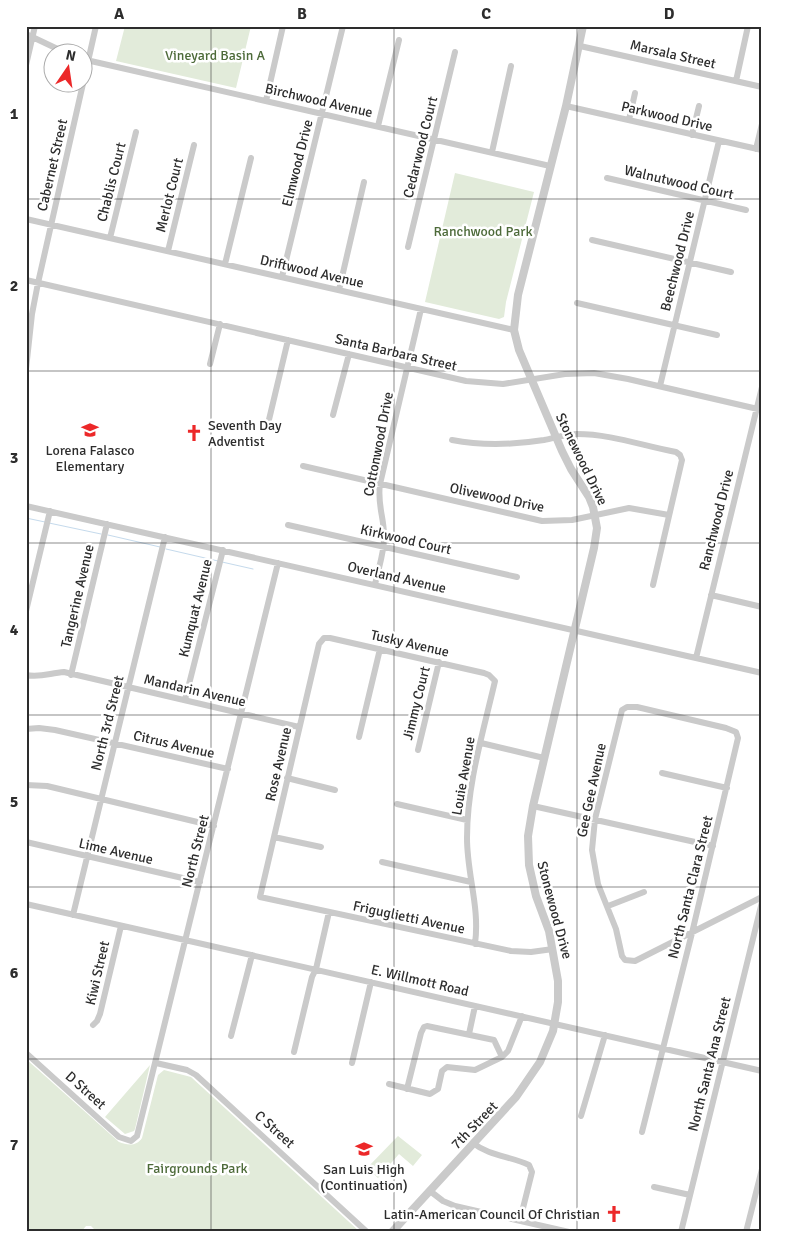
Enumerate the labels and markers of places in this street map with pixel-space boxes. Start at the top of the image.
place label: Seventh Day Adventist [208,417,282,450]
school or university icon: Lorena Falasco Elementary [80,420,100,440]
church icon: Seventh Day Adventist [184,423,204,443]
place label: Lorena Falasco Elementary [45,442,135,475]
school or university icon: San Luis High (Continuation) [354,1139,374,1159]
place label: San Luis High (Continuation) [320,1161,408,1194]
church icon: Latin-American Council Of Christian [604,1204,624,1224]
place label: Latin-American Council Of Christian [384,1206,600,1223]

